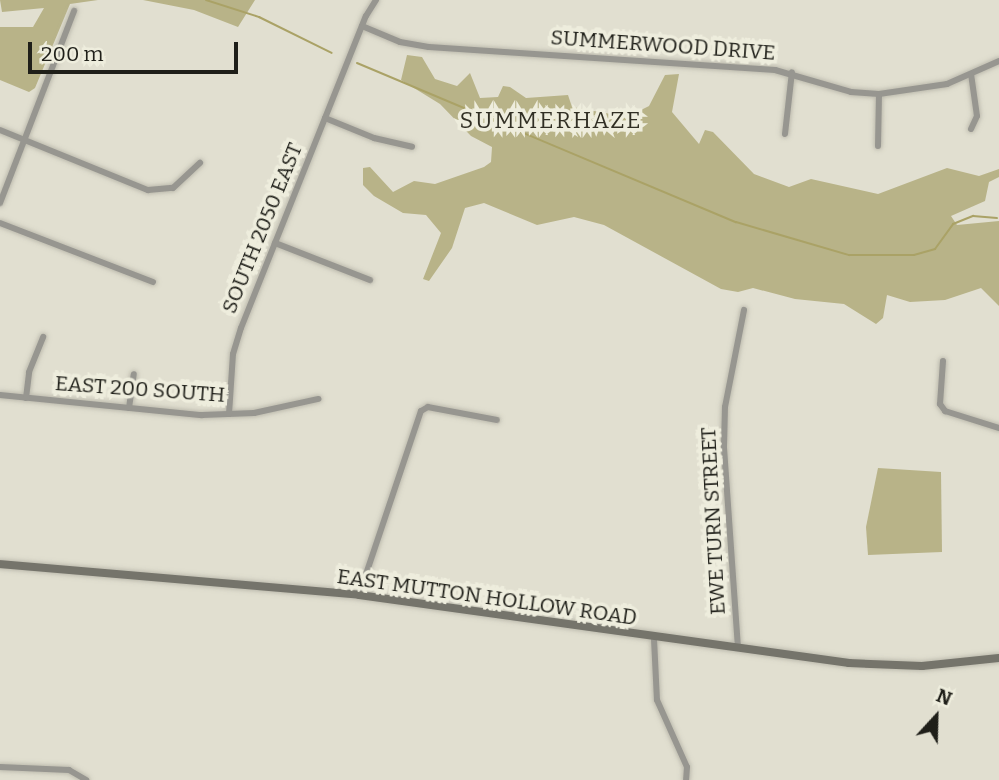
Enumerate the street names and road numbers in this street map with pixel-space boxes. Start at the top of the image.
street label: SUMMERWOOD DRIVE [550,25,776,65]
street label: SOUTH 2050 EAST [216,139,308,317]
street label: EAST 200 SOUTH [54,370,226,408]
street label: EWE TURN STREET [696,427,730,615]
street label: EAST MUTTON HOLLOW ROAD [335,563,639,631]

